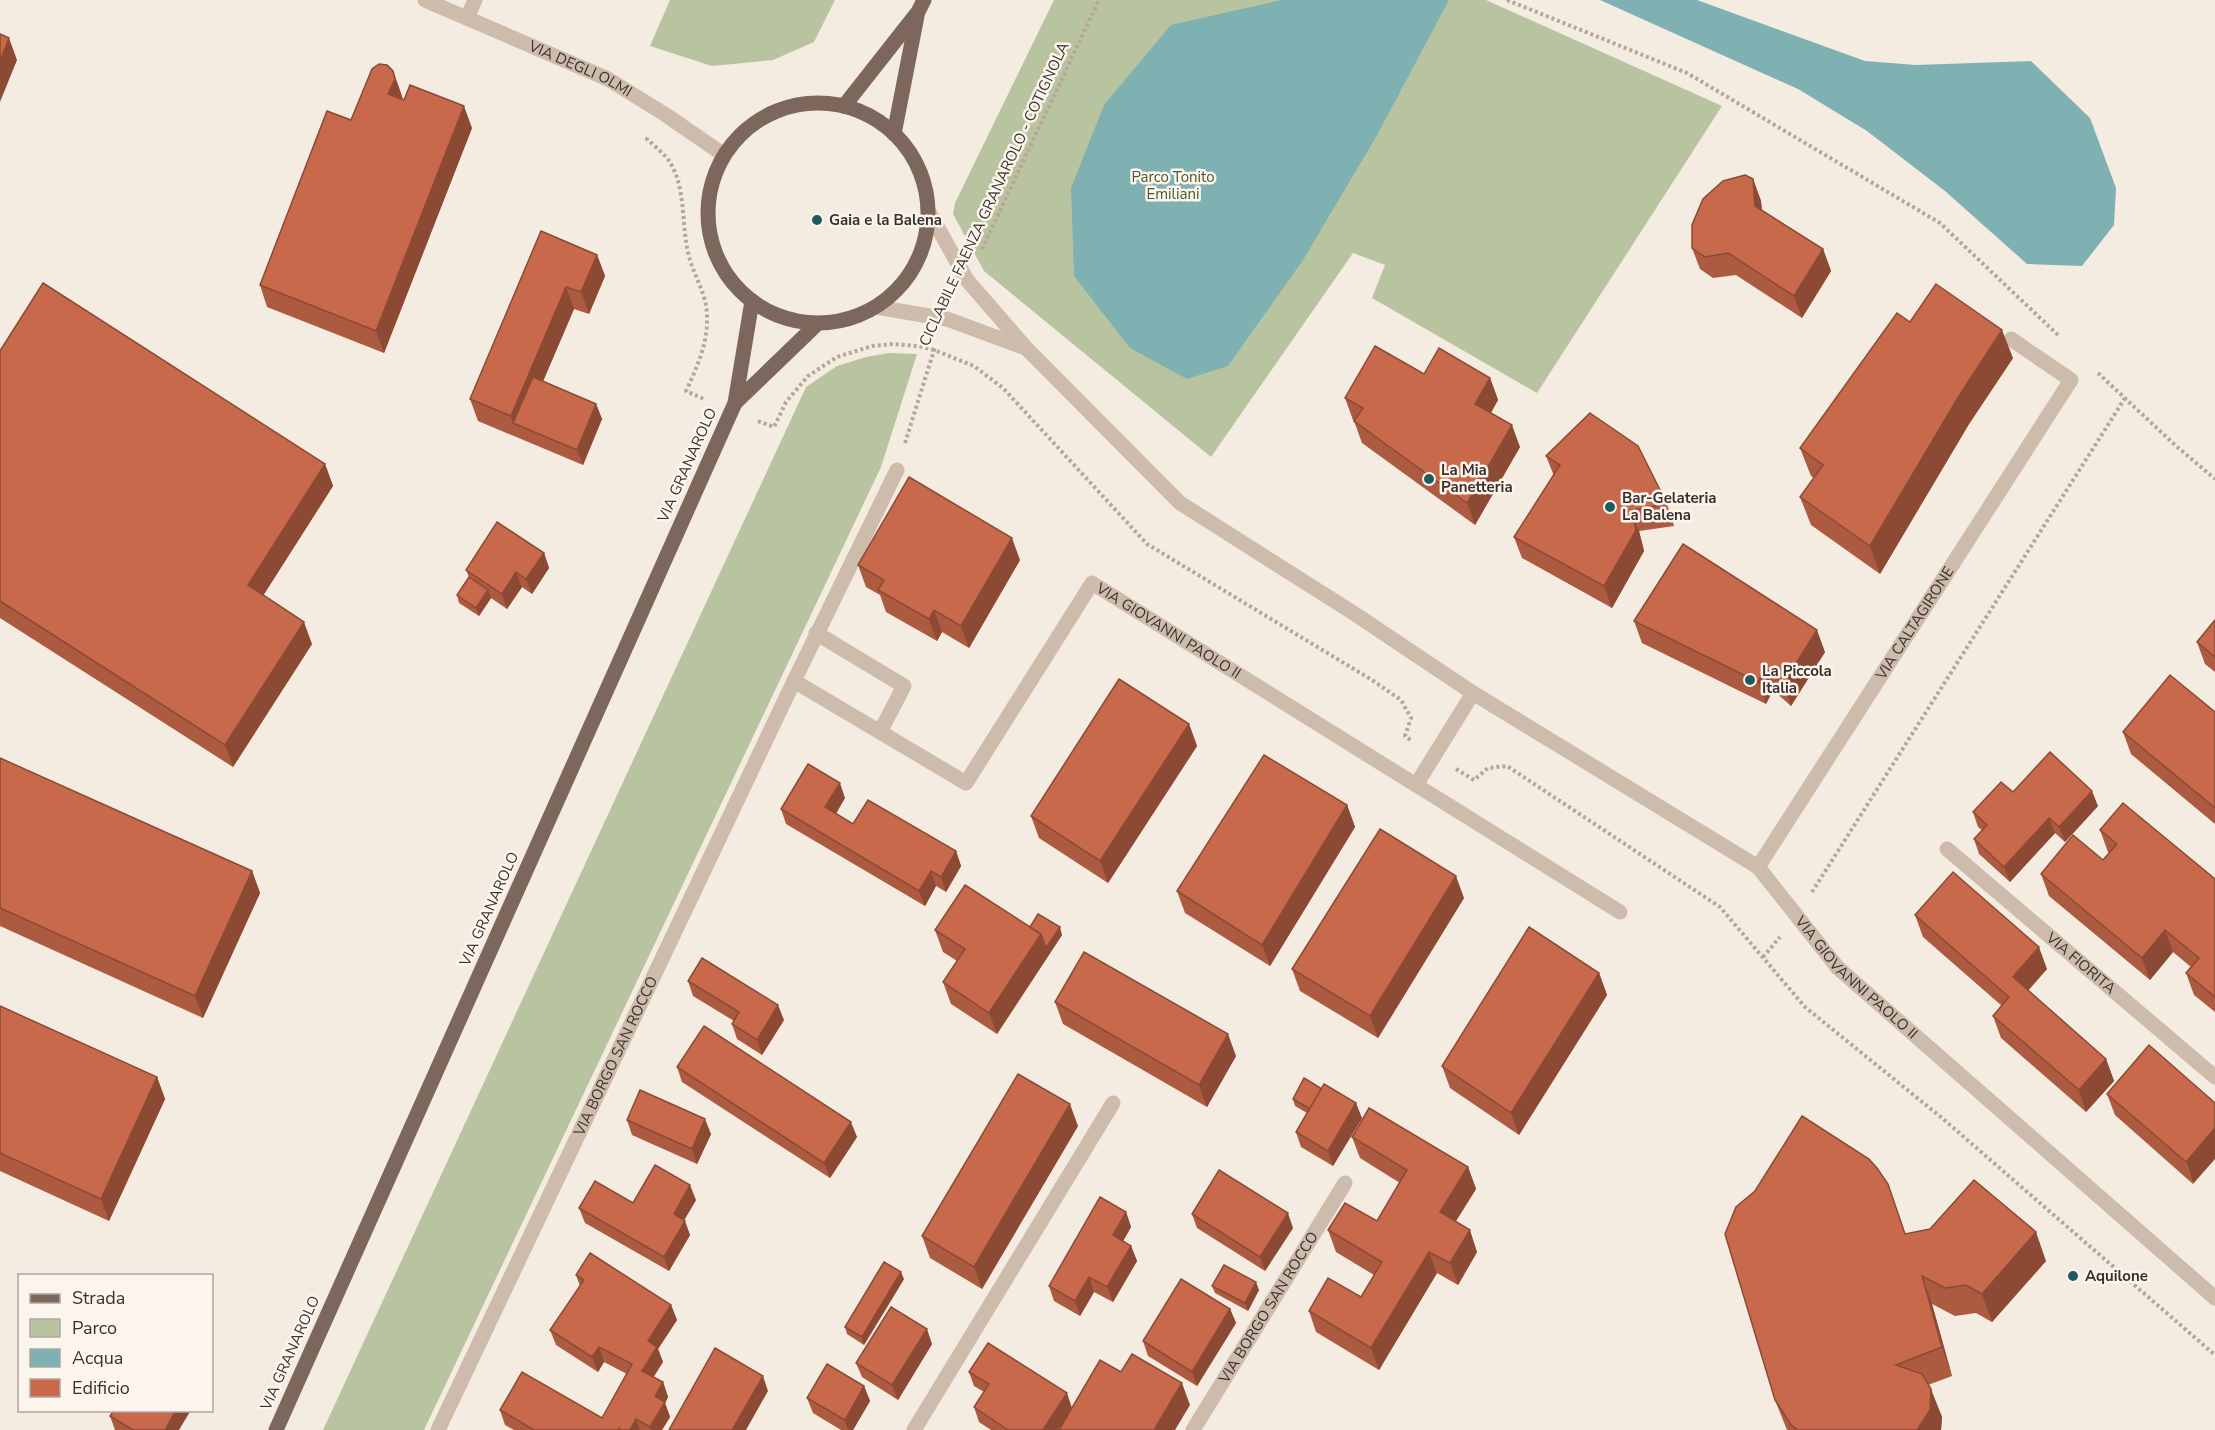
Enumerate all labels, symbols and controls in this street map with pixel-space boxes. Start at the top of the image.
street label: VIA DEGLI OLMI [525,36,636,102]
street label: CICLABILE FAENZA GRANAROLO - COTIGNOLA [915,39,1074,349]
park label: Parco Tonito Emiliani [1131,167,1215,204]
place label: Gaia e la Balena [829,210,942,230]
marker: Gaia e la Balena [810,213,824,227]
street label: VIA GRANAROLO [652,405,721,526]
place label: La Mia Panetteria [1441,460,1513,497]
marker: La Mia Panetteria [1422,472,1436,486]
place label: Bar-Gelateria La Balena [1622,488,1717,525]
marker: Bar-Gelateria La Balena [1603,500,1617,514]
street label: VIA CALTAGIRONE [1870,563,1959,684]
street label: VIA GIOVANNI PAOLO II [1092,578,1245,683]
place label: La Piccola Italia [1762,661,1832,698]
marker: La Piccola Italia [1743,673,1757,687]
street label: VIA GRANAROLO [454,849,523,970]
street label: VIA GIOVANNI PAOLO II [1790,911,1922,1043]
street label: VIA FIORITA [2041,927,2120,998]
street label: VIA BORGO SAN ROCCO [569,973,662,1140]
street label: VIA BORGO SAN ROCCO [1214,1228,1323,1388]
place label: Aquilone [2085,1266,2148,1286]
marker: Aquilone [2066,1269,2080,1283]
legend [18,1274,213,1412]
text: Strada [72,1286,125,1310]
street label: VIA GRANAROLO [255,1293,324,1414]
text: Parco [72,1316,117,1340]
text: Acqua [72,1346,123,1370]
text: Edificio [72,1376,130,1400]

